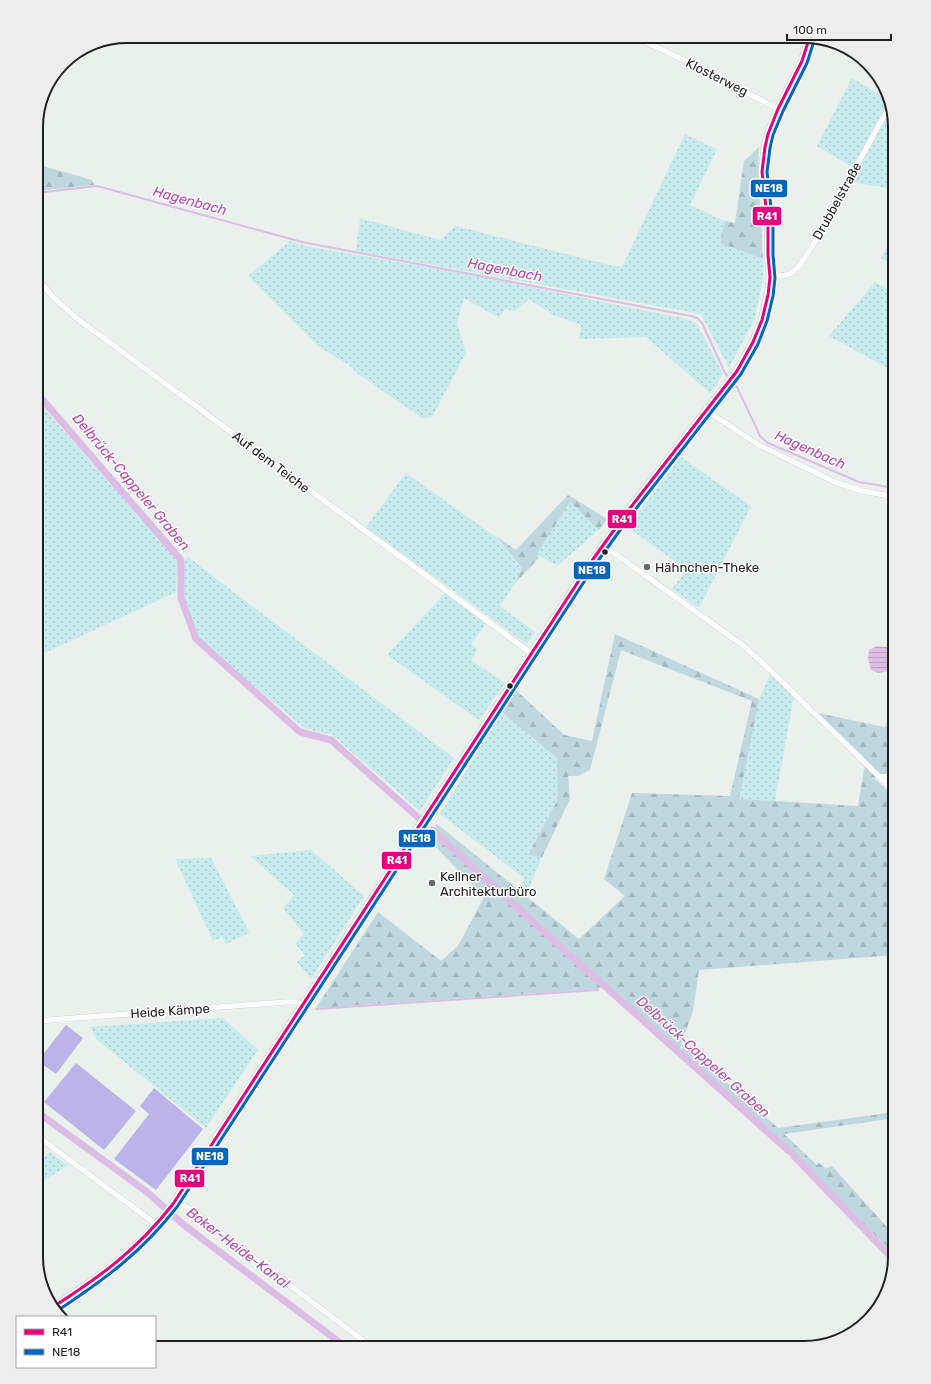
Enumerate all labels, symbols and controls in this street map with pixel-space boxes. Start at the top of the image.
scale bar [787,16,891,42]
text: 100 m [793,23,827,37]
street label: Klosterweg [683,55,751,100]
street label: Drubbelstraße [810,160,864,242]
line badge: NE18 [750,179,788,198]
text: NE18 [755,182,783,195]
water label: Hagenbach [151,183,229,219]
line badge: R41 [752,206,782,226]
text: R41 [757,210,777,223]
water label: Hagenbach [466,254,544,286]
water label: Delbrück-Cappeler Graben [69,410,193,554]
water label: Hagenbach [772,427,848,473]
street label: Auf dem Teiche [229,428,313,496]
line badge: R41 [607,509,637,529]
text: R41 [612,513,632,526]
unlabelled marker [600,547,610,557]
place label: Hähnchen-Theke [655,560,759,575]
line badge: NE18 [573,561,611,580]
marker: Hähnchen-Theke [642,562,652,572]
text: NE18 [578,564,606,577]
unlabelled marker [505,681,515,691]
line badge: NE18 [398,829,436,848]
text: NE18 [403,832,431,845]
line badge: R41 [381,851,412,870]
text: R41 [387,854,407,867]
place label: Kellner Architekturbüro [440,869,537,899]
marker: Kellner Architekturbüro [427,878,437,888]
water label: Delbrück-Cappeler Graben [633,993,773,1121]
street label: Heide Kämpe [130,1001,210,1021]
line badge: NE18 [191,1147,229,1166]
text: NE18 [196,1150,224,1163]
line badge: R41 [174,1169,205,1188]
text: R41 [180,1172,200,1185]
water label: Boker-Heide-Kanal [183,1204,293,1292]
legend [16,1316,156,1368]
text: R41 [52,1325,72,1339]
text: NE18 [52,1345,80,1359]

